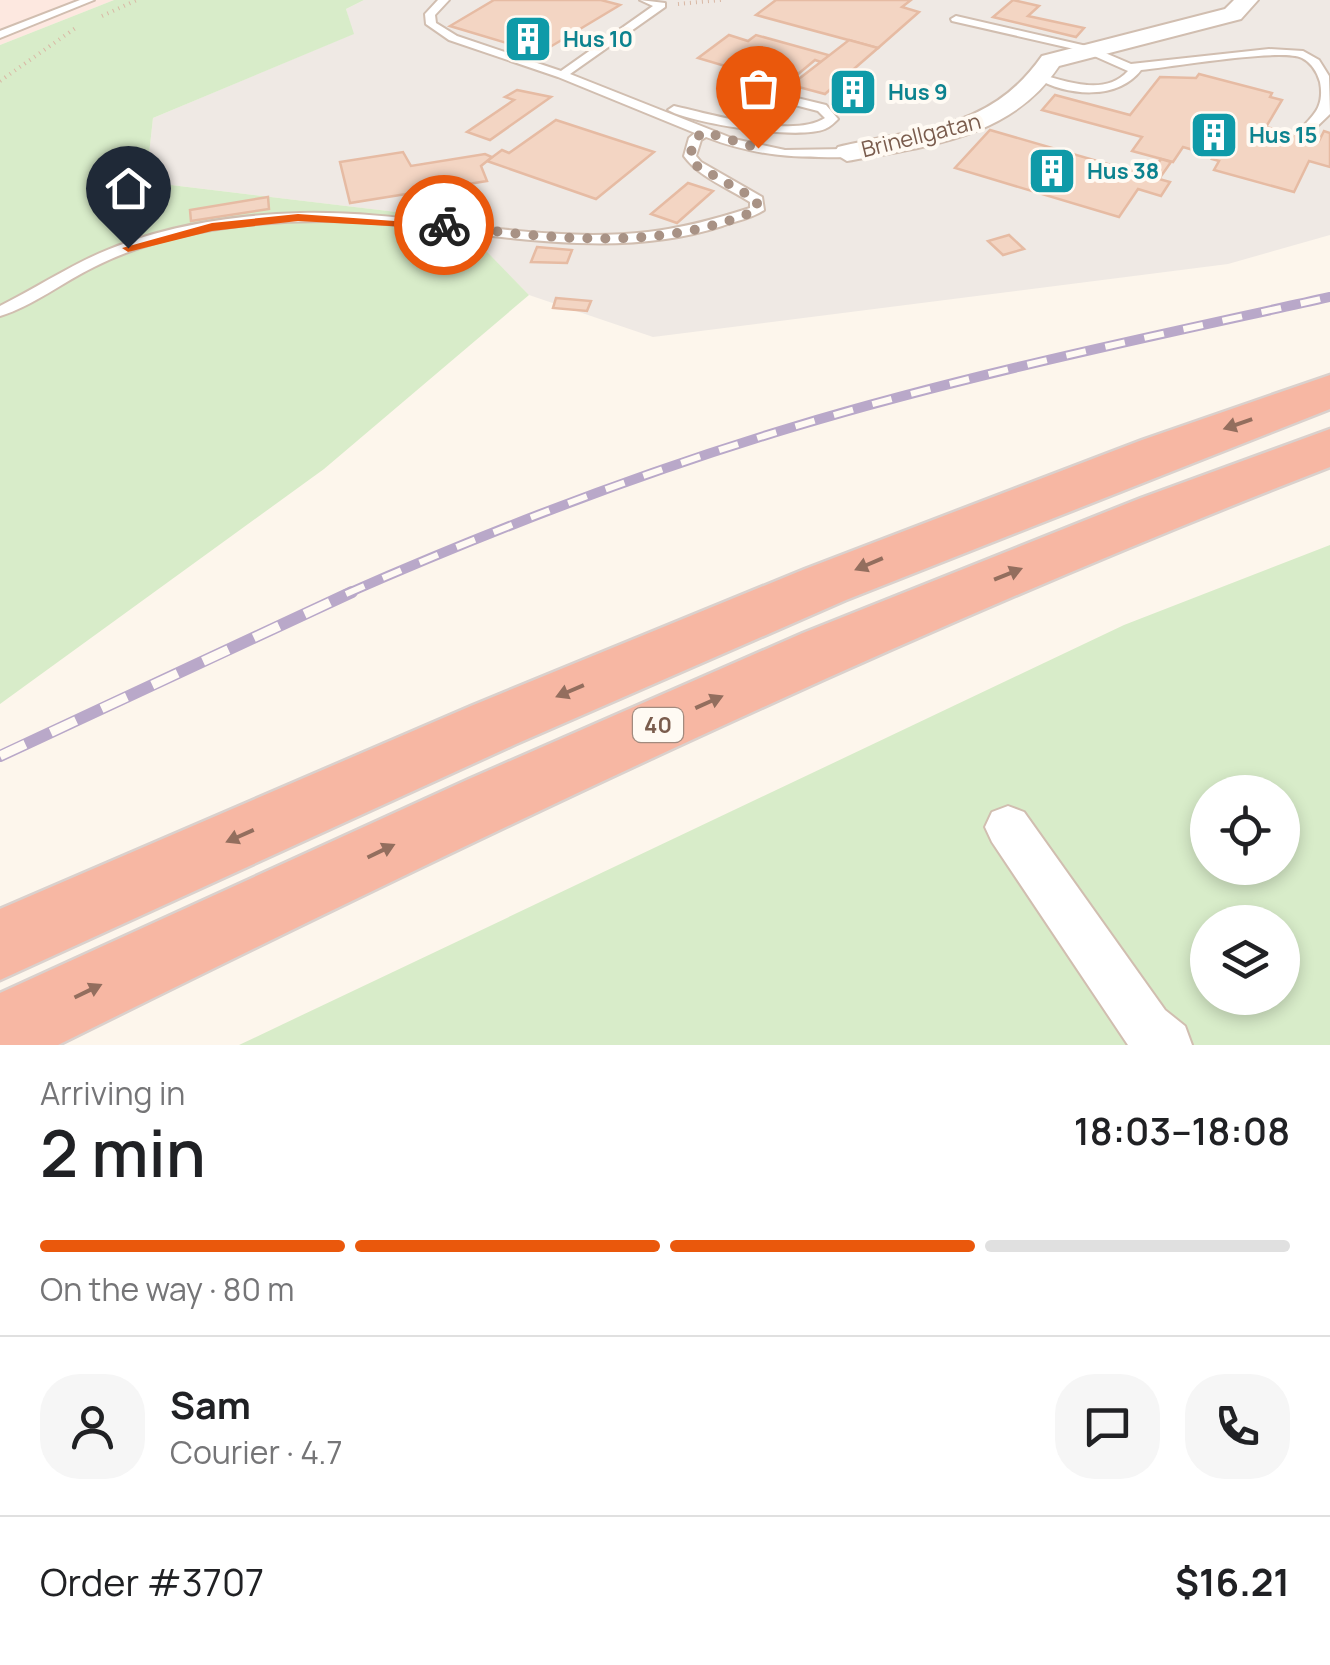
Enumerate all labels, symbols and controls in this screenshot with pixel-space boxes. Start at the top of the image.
building icon: Hus 10 [502,13,554,65]
place label: Hus 10 [563,24,633,54]
pin [716,46,801,149]
icon: bag [731,61,786,116]
building icon: Hus 9 [827,66,879,118]
place label: Hus 9 [888,77,948,107]
street label: Brinellgatan [858,106,984,164]
building icon: Hus 15 [1188,109,1240,161]
place label: Hus 15 [1249,120,1317,150]
building icon: Hus 38 [1026,145,1078,197]
pin [86,146,171,249]
place label: Hus 38 [1087,156,1159,186]
icon: home [101,161,156,216]
courier [394,175,494,275]
icon: bike [417,198,472,253]
one-way arrow [1223,417,1253,432]
one-way arrow [854,556,884,572]
one-way arrow [993,566,1023,582]
one-way arrow [555,683,585,699]
one-way arrow [694,694,724,710]
road number: 40 [633,708,683,742]
map controls [1190,775,1300,1015]
button: locate [1190,775,1300,885]
one-way arrow [225,828,254,845]
one-way arrow [367,842,396,859]
button: layers [1190,905,1300,1015]
one-way arrow [74,983,103,1000]
text: Arriving in [40,1071,185,1115]
text: 18:03–18:08 [1074,1104,1290,1156]
text: 2 min [40,1108,206,1197]
text: On the way · 80 m [40,1267,294,1311]
button: person [40,1374,145,1479]
button: chat [1055,1374,1160,1479]
button: phone [1185,1374,1290,1479]
text: Sam [170,1378,251,1430]
text: Courier · 4.7 [170,1430,343,1474]
text: Order #3707 [40,1555,264,1607]
text: $16.21 [1175,1555,1290,1607]

